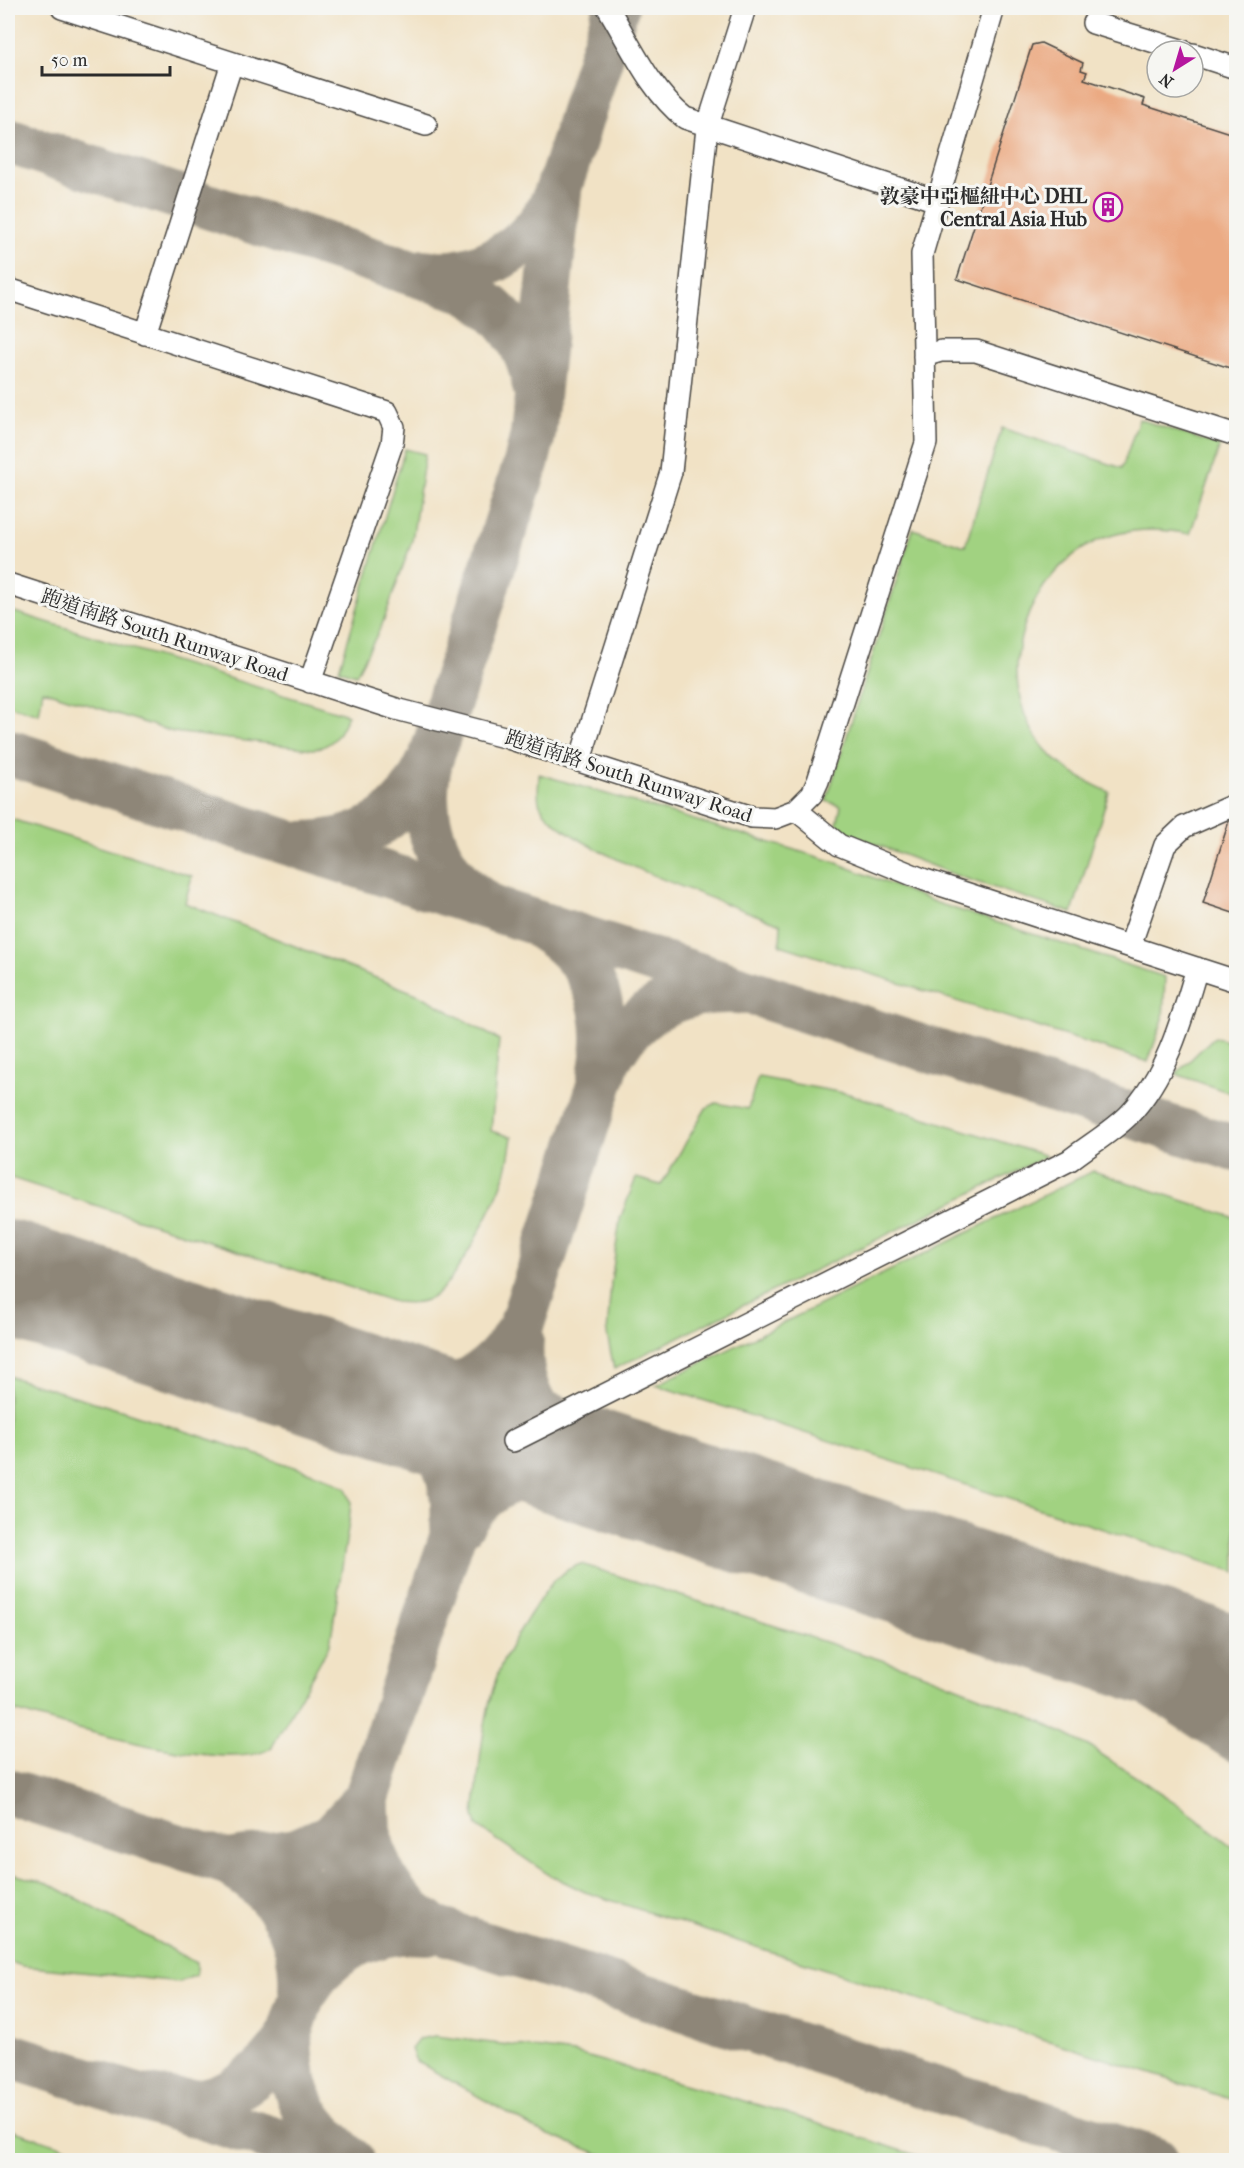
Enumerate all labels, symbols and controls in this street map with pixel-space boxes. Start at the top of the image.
scale bar [42,39,170,77]
north arrow [1145,39,1205,99]
text: 50 m [51,50,88,71]
text: N [1155,69,1177,92]
place label: 敦豪中亞樞紐中心 DHL Central Asia Hub [880,185,1088,231]
building icon: 敦豪中亞樞紐中心 DHL Central Asia Hub [1092,191,1124,223]
street label: 跑道南路 South Runway Road [38,585,292,687]
street label: 跑道南路 South Runway Road [502,726,756,828]

